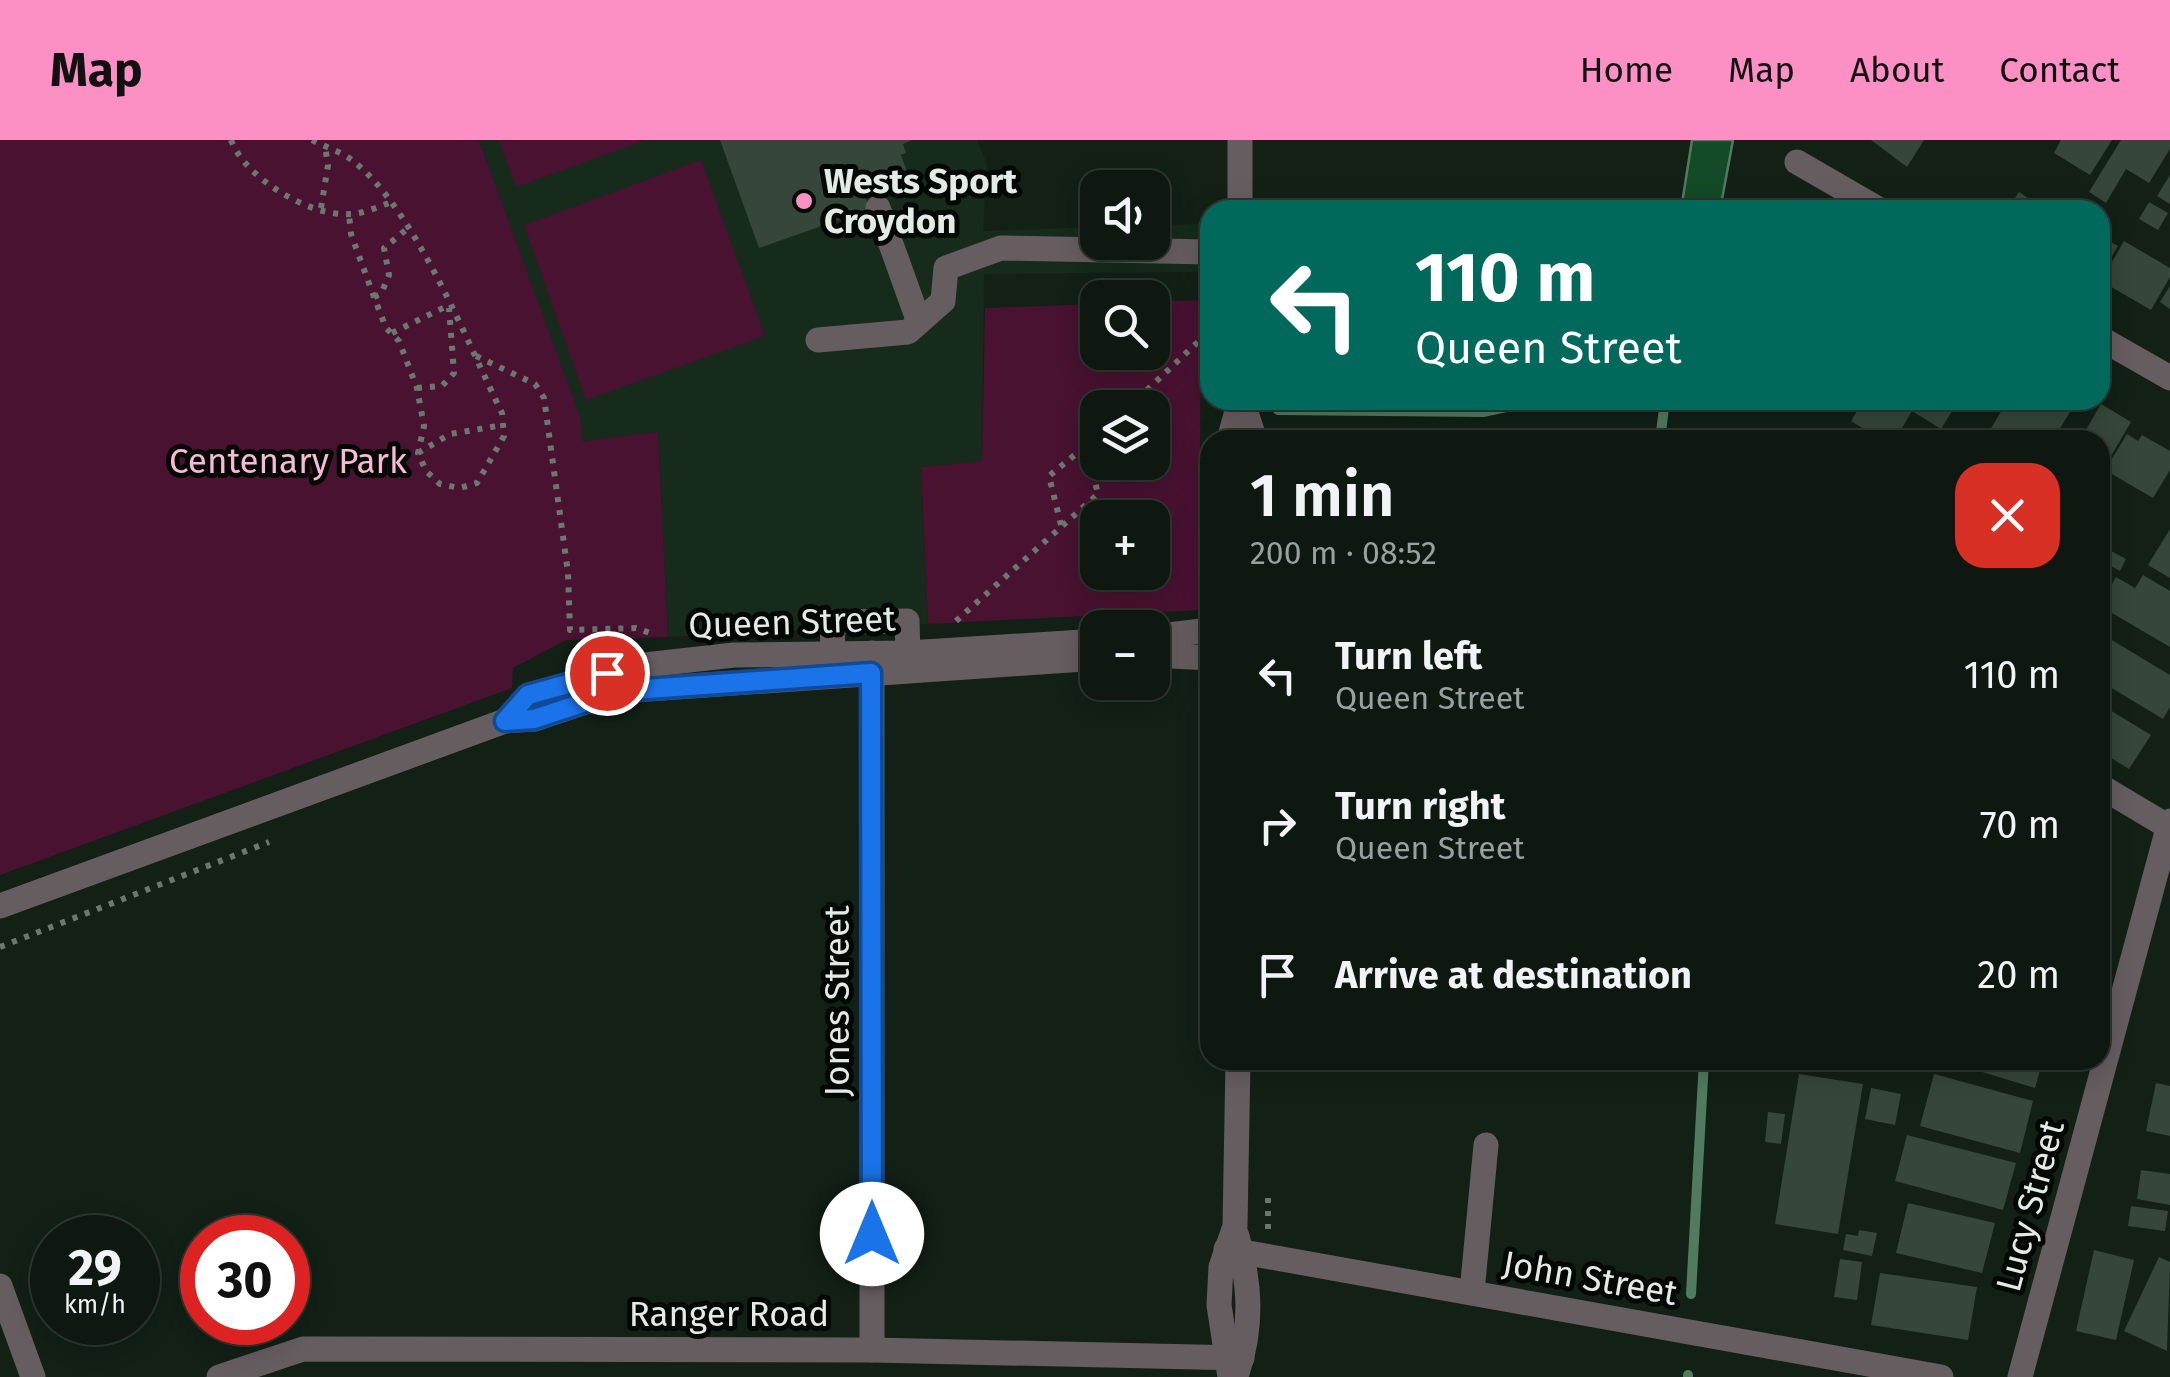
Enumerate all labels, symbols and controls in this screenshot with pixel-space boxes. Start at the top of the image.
text: Map [50,41,143,99]
text: Home [1580,49,1673,91]
text: Map [1728,49,1795,91]
text: About [1850,49,1944,91]
text: Contact [1999,49,2120,91]
place label: Wests Sport Croydon [824,160,1018,242]
map controls [1080,170,1170,700]
button: sound [1080,170,1170,260]
marker: Wests Sport Croydon [793,190,815,212]
text: 110 m [1415,236,1595,320]
icon: left [1250,240,1380,370]
button: search [1080,280,1170,370]
text: Queen Street [1415,321,1682,375]
button: layers [1080,390,1170,480]
park label: Centenary Park [169,440,407,482]
text: 1 min [1250,460,1395,532]
button: close [1955,463,2060,568]
button: + [1080,500,1170,590]
text: 200 m · 08:52 [1250,534,1437,572]
street label: Queen Street [688,597,897,647]
button: − [1080,610,1170,700]
pin [565,631,650,716]
text: Turn left [1335,633,1482,679]
icon: arrive [580,646,635,701]
icon: left [1250,648,1305,703]
text: 110 m [1964,652,2060,698]
text: Queen Street [1335,679,1525,717]
text: Turn right [1335,783,1505,829]
icon: right [1250,798,1305,853]
text: 70 m [1980,802,2060,848]
text: Queen Street [1335,829,1525,867]
street label: Jones Street [816,905,858,1097]
icon: arrive [1250,948,1305,1003]
text: Arrive at destination [1335,952,1692,998]
text: 20 m [1977,952,2060,998]
street label: Lucy Street [1987,1115,2073,1296]
position arrow [820,1182,924,1286]
speed limit sign: 30 [180,1215,310,1345]
text: 29 [68,1238,122,1298]
street label: John Street [1500,1242,1681,1314]
text: km/h [64,1290,126,1320]
street label: Ranger Road [629,1293,829,1335]

